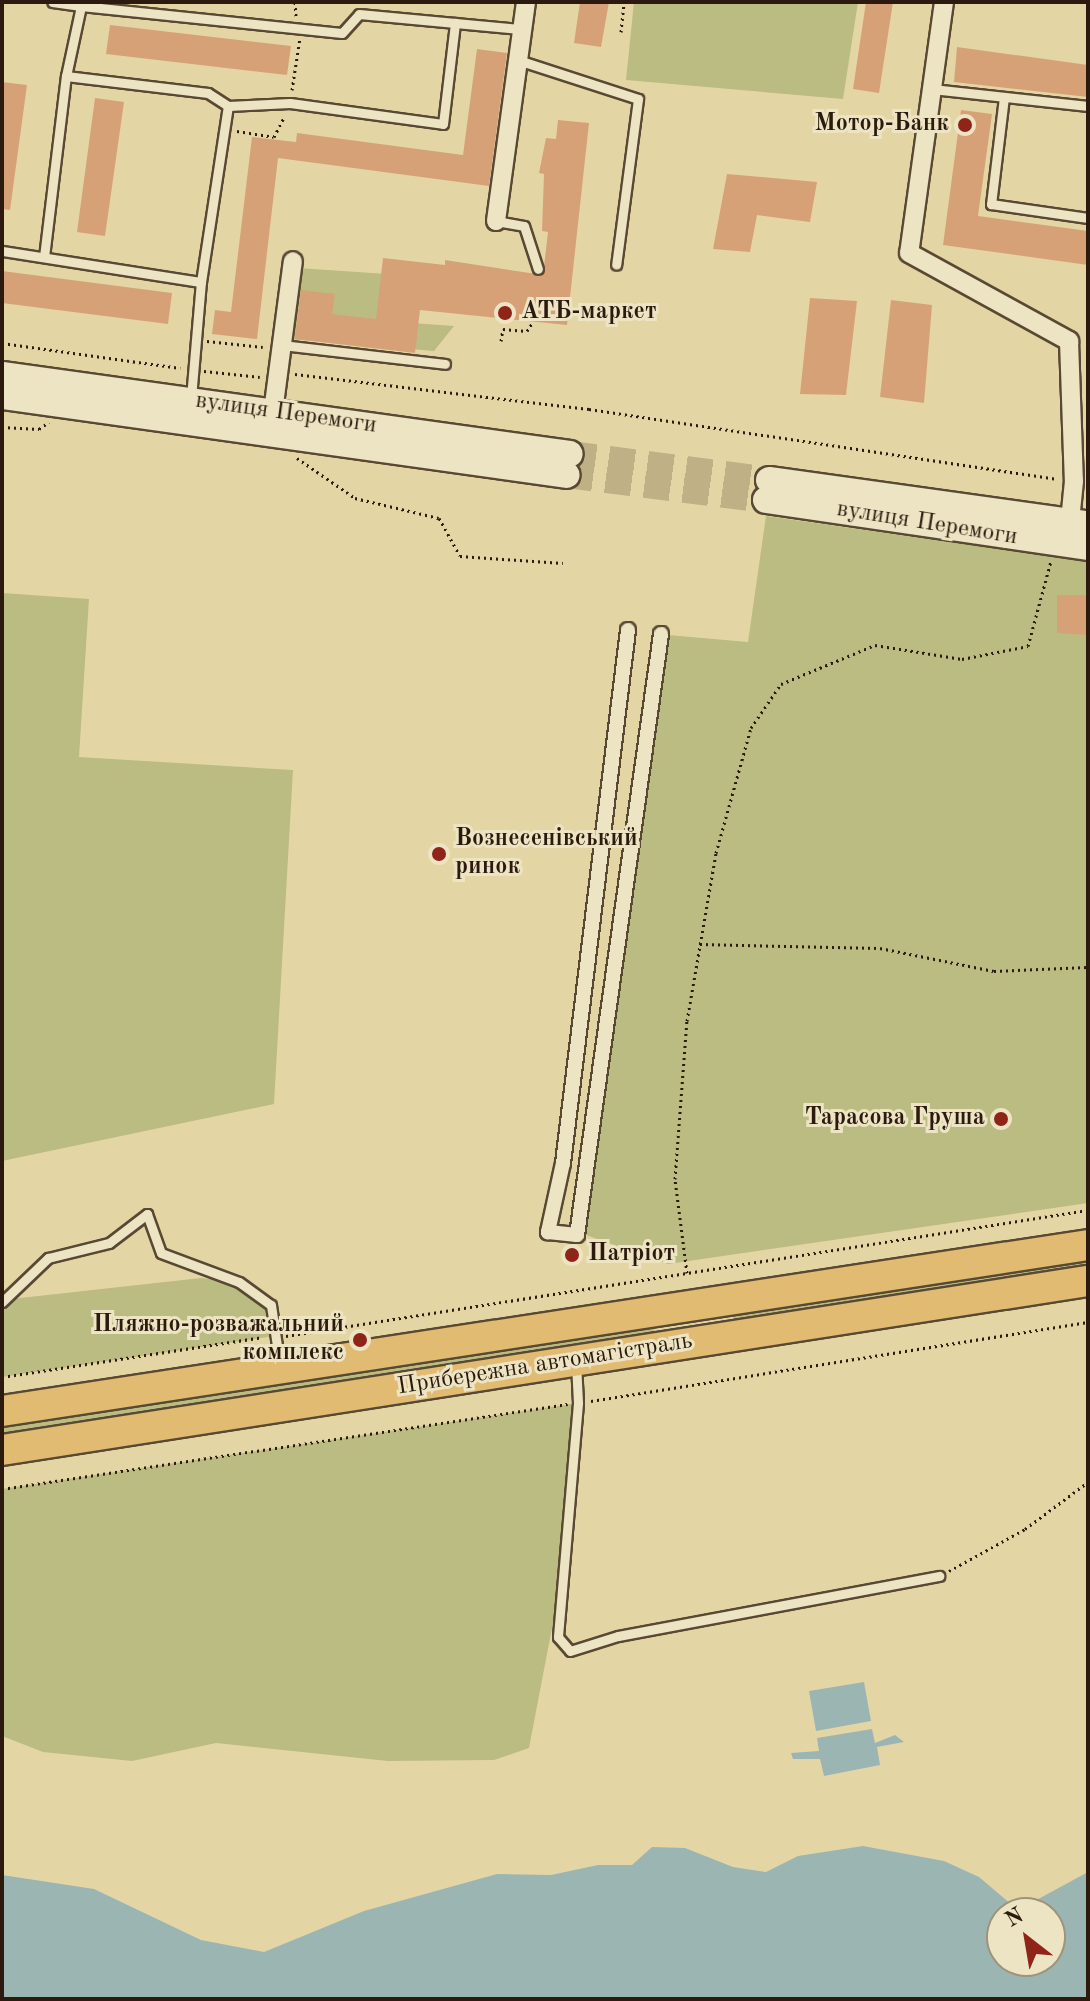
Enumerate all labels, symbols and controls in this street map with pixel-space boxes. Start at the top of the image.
place label: Мотор-Банк [815,111,949,139]
marker: Мотор-Банк [956,116,974,134]
place label: АТБ-маркет [521,299,657,327]
marker: АТБ-маркет [496,304,514,322]
street label: вулиця Перемоги [193,387,379,441]
street label: вулиця Перемоги [834,495,1020,553]
place label: Вознесенівський ринок [455,826,638,882]
marker: Вознесенівський ринок [430,845,448,863]
place label: Тарасова Груша [805,1105,985,1133]
marker: Тарасова Груша [992,1110,1010,1128]
place label: Патріот [588,1241,675,1269]
marker: Патріот [563,1246,581,1264]
place label: Пляжно-розважальний комплекс [93,1312,344,1368]
street label: Прибережна автомагістраль [395,1327,695,1403]
marker: Пляжно-розважальний комплекс [351,1331,369,1349]
north arrow [986,1897,1066,1977]
text: N [1002,1904,1028,1932]

